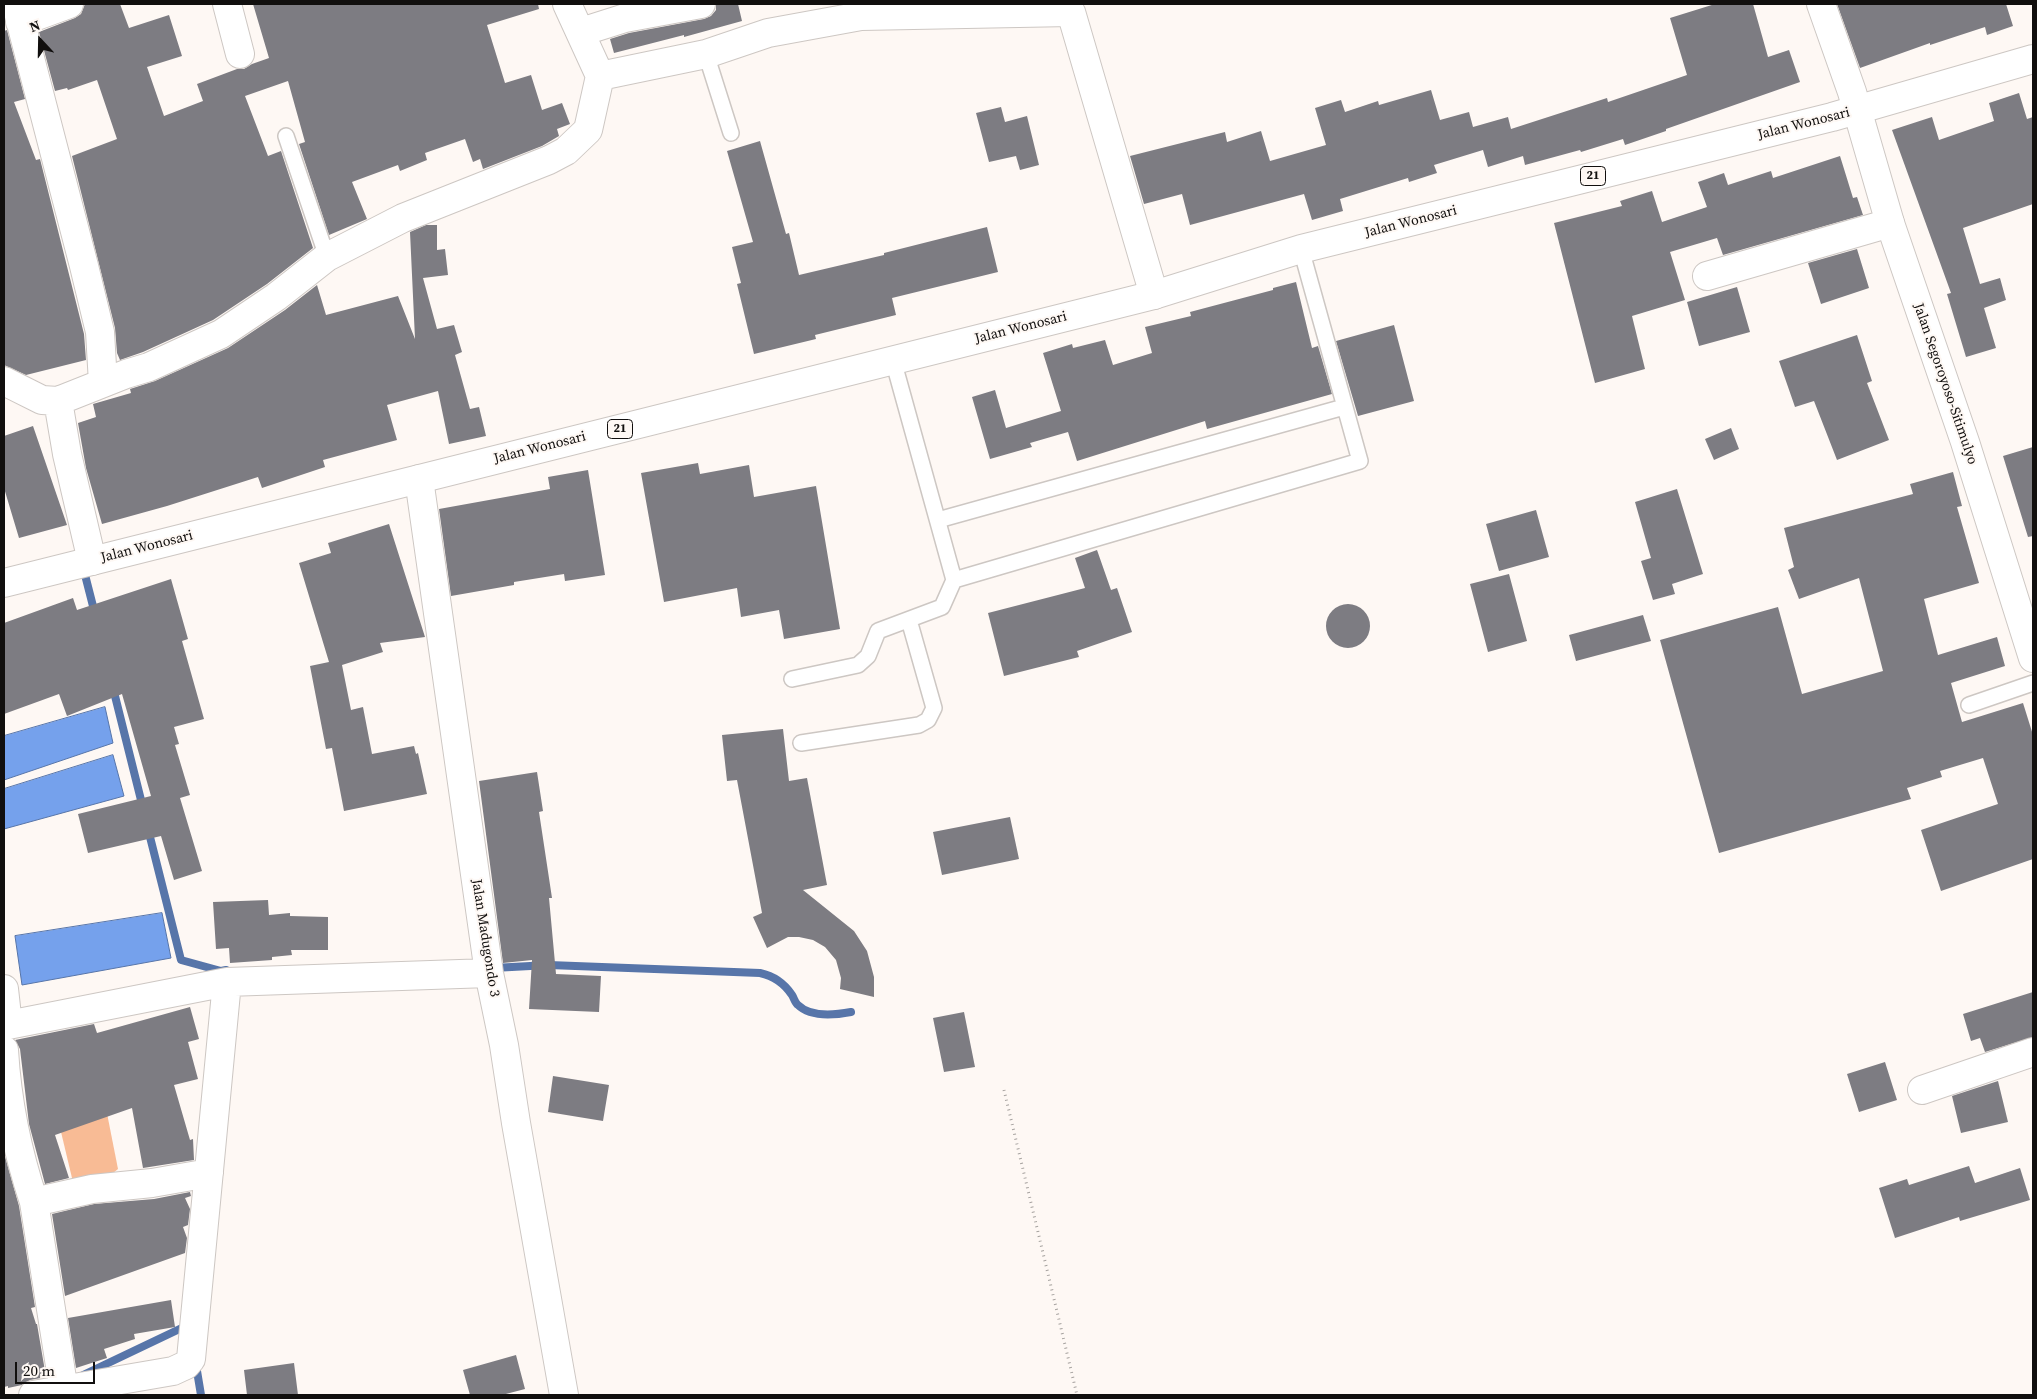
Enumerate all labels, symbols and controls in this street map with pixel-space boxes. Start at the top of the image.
north arrow [15,15,65,65]
text: N [26,15,43,37]
street label: Jalan Wonosari [1756,104,1852,144]
road number: 21 [1580,167,1606,186]
street label: Jalan Wonosari [1363,202,1459,242]
street label: Jalan Segoroyoso-Sitimulyo [1909,301,1981,467]
street label: Jalan Wonosari [973,308,1069,348]
road number: 21 [608,419,632,438]
street label: Jalan Wonosari [492,428,588,468]
street label: Jalan Wonosari [99,527,195,567]
street label: Jalan Madugondo 3 [467,878,503,998]
scale bar [18,1352,98,1384]
text: 20 m [23,1360,55,1381]

